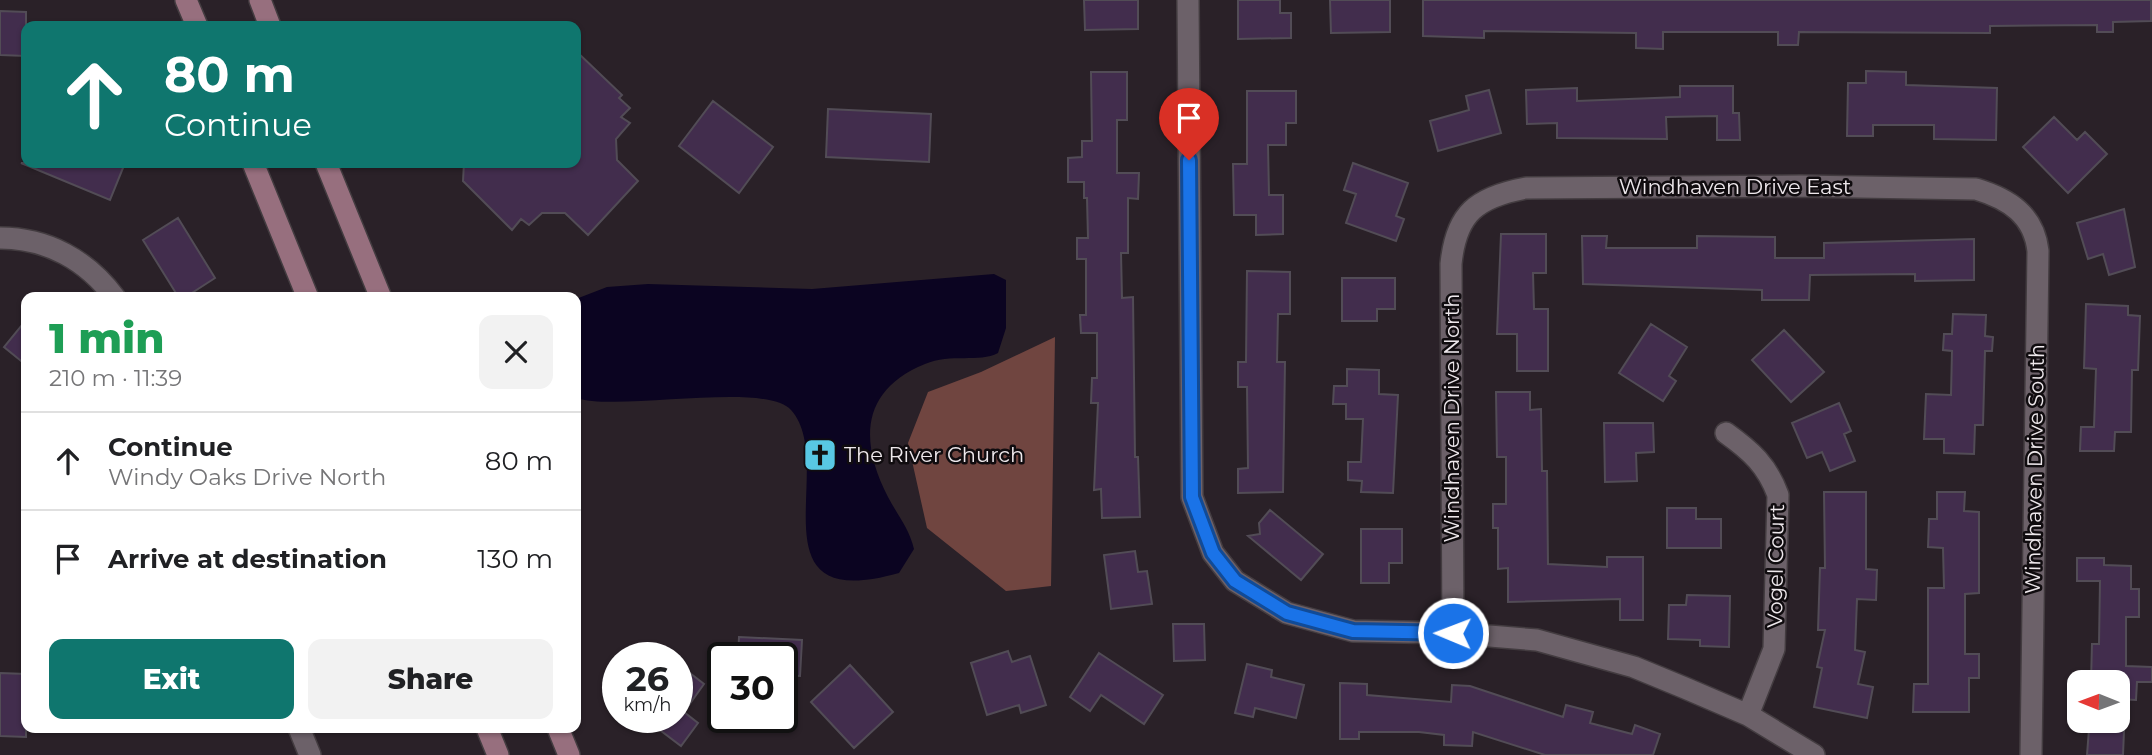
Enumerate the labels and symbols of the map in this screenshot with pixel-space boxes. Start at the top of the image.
pin [1159,88,1219,160]
street label: Windhaven Drive East [1619,174,1851,199]
street label: Windhaven Drive North [1439,293,1464,543]
street label: Windhaven Drive South [2020,344,2049,594]
church icon: The River Church [801,436,839,474]
place label: The River Church [844,442,1024,467]
street label: Vogel Court [1762,504,1789,628]
position arrow [1416,596,1490,670]
speed limit sign: 30 [707,642,798,733]
north arrow [2067,670,2130,733]

